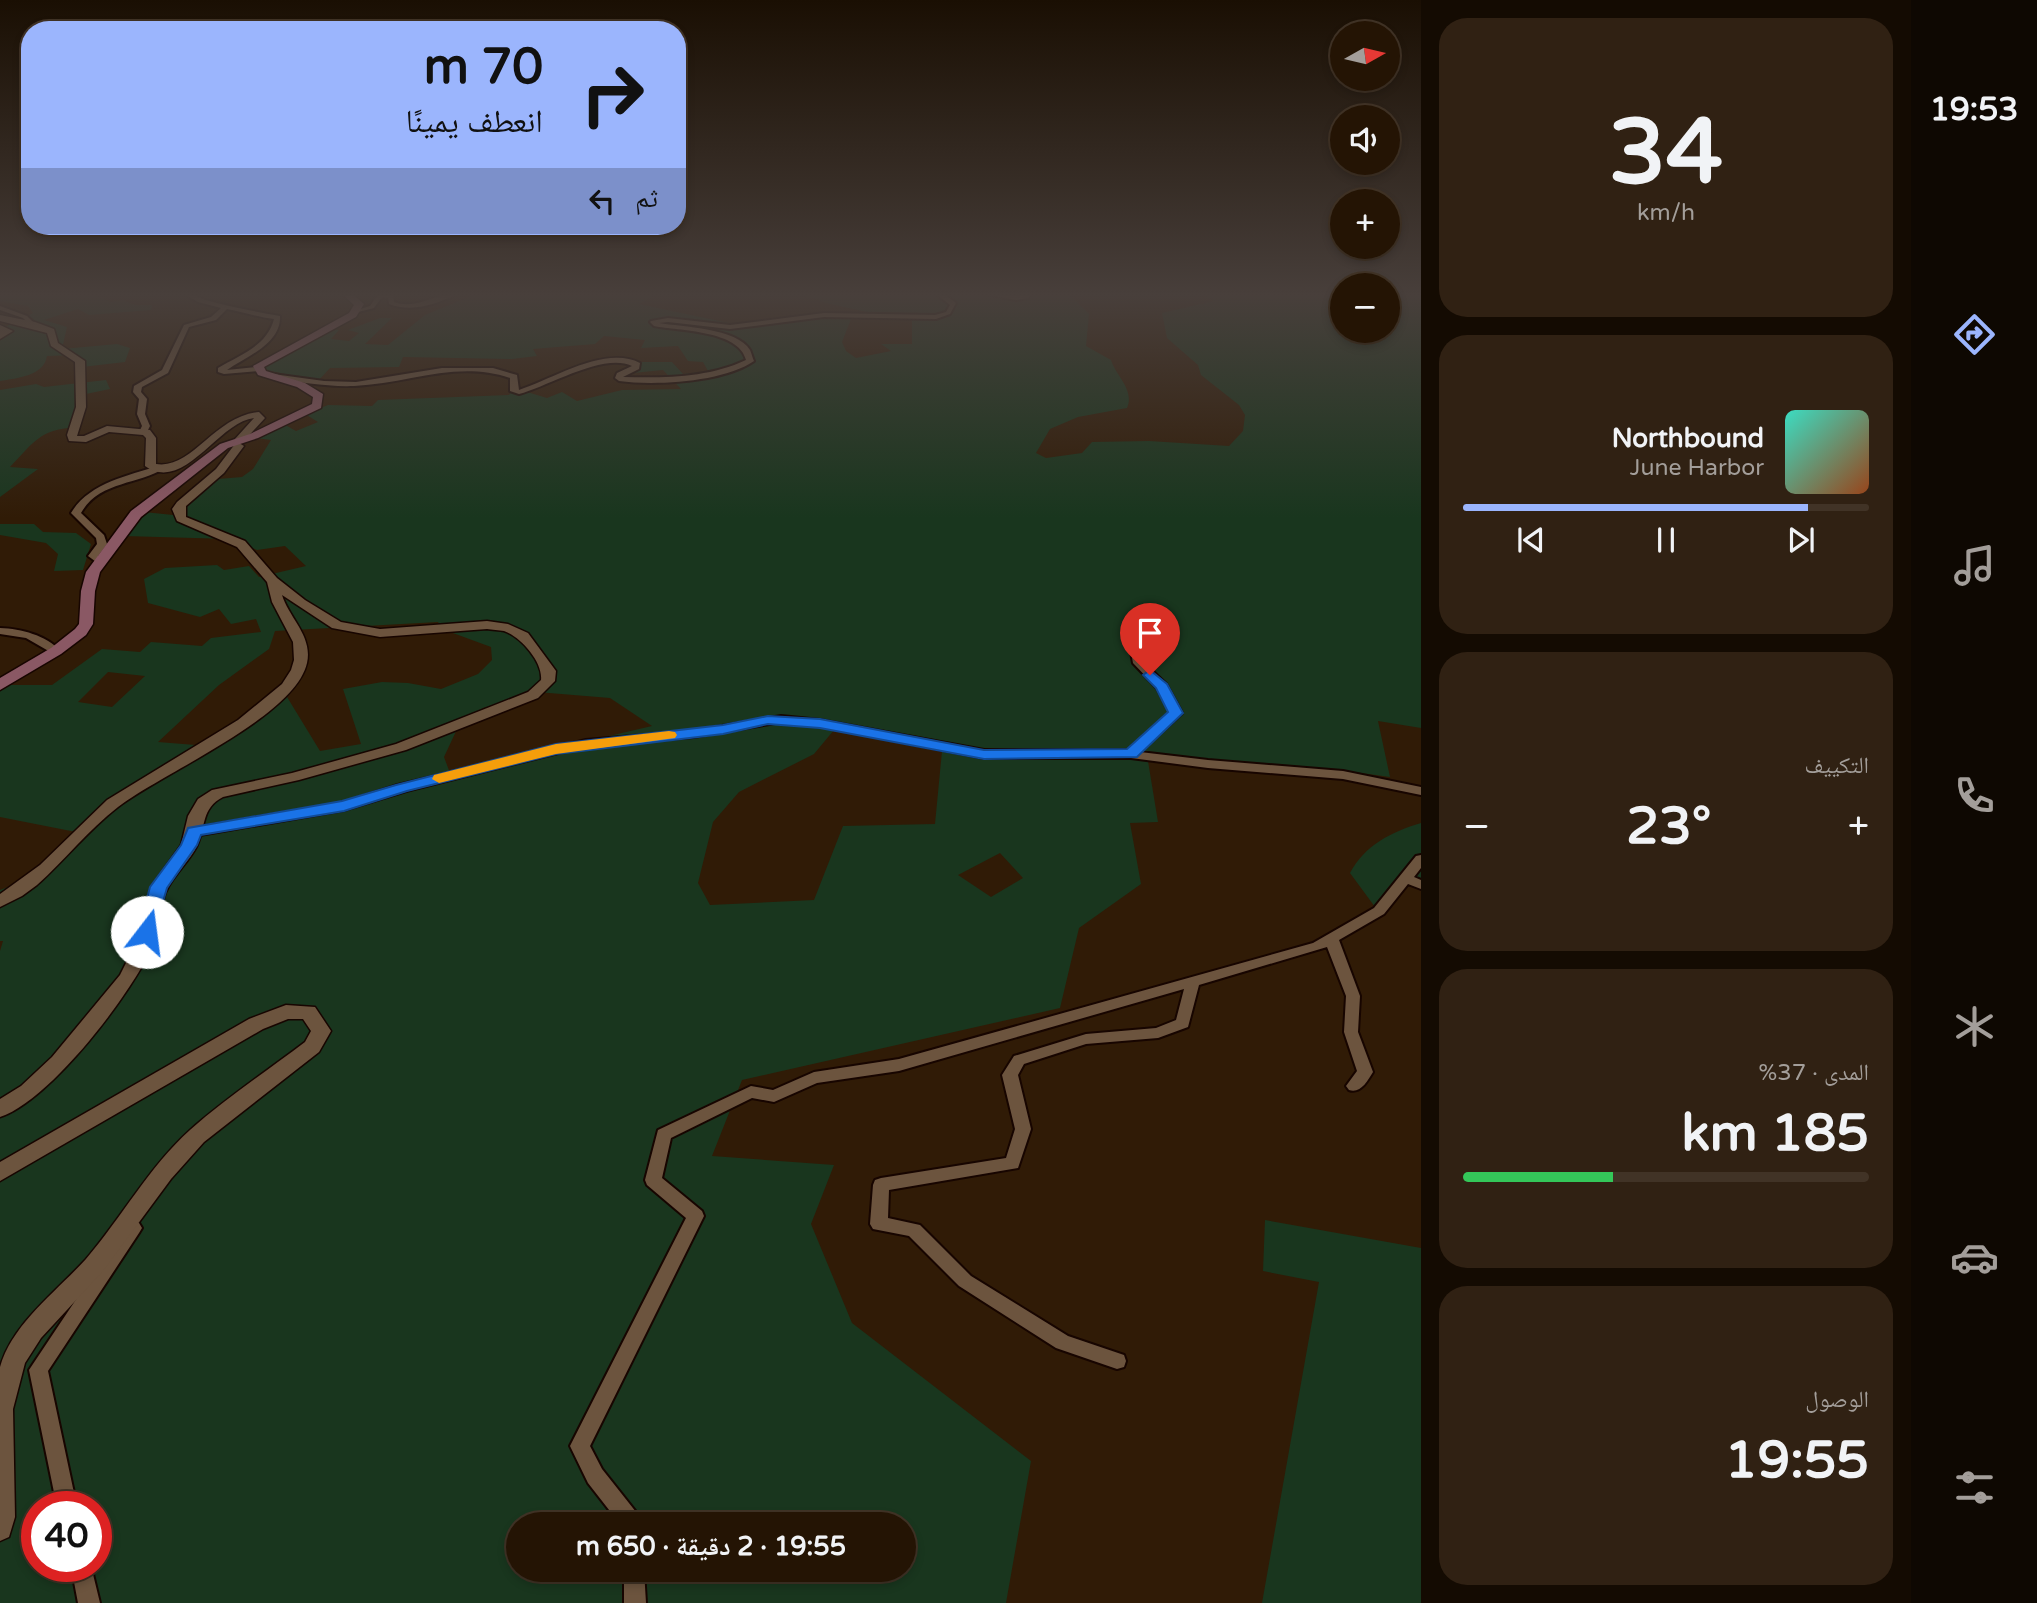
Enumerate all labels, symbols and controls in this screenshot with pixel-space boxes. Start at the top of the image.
north arrow [1330,21,1400,91]
map controls [1330,21,1400,343]
text: 70 m [424,38,543,97]
icon: right [567,49,658,140]
text: 19:53 [1930,91,2018,129]
text: 34 [1609,98,1723,208]
text: انعطف يمينًا [406,103,543,141]
button: sound [1330,105,1400,175]
icon: left [583,182,621,220]
text: ثم [635,183,658,214]
button: + [1330,189,1400,259]
text: km/h [1637,199,1695,227]
button: − [1330,273,1400,343]
icon: directions [1950,310,1999,359]
text: Northbound [1612,423,1764,454]
text: June Harbor [1630,454,1764,482]
icon: previous [1512,521,1550,559]
icon: pause [1647,521,1685,559]
icon: next [1782,521,1820,559]
icon: music [1950,541,1999,590]
pin [1120,603,1180,675]
icon: arrive [1131,614,1169,652]
text: التكييف [1804,752,1869,780]
icon: phone [1950,771,1999,820]
text: 23° [1626,795,1711,858]
text: − [1463,804,1490,850]
text: + [1848,804,1869,850]
position arrow [110,895,184,969]
icon: climate [1950,1002,1999,1051]
text: المدى · 37% [1758,1059,1869,1087]
text: 185 km [1681,1102,1869,1165]
icon: car [1950,1233,1999,1282]
text: الوصول [1805,1386,1869,1414]
text: 19:55 [1725,1429,1869,1492]
icon: filters [1950,1463,1999,1512]
speed limit sign: 40 [21,1491,112,1582]
text: 19:55 · 2 دقيقة · 650 m [576,1531,846,1562]

